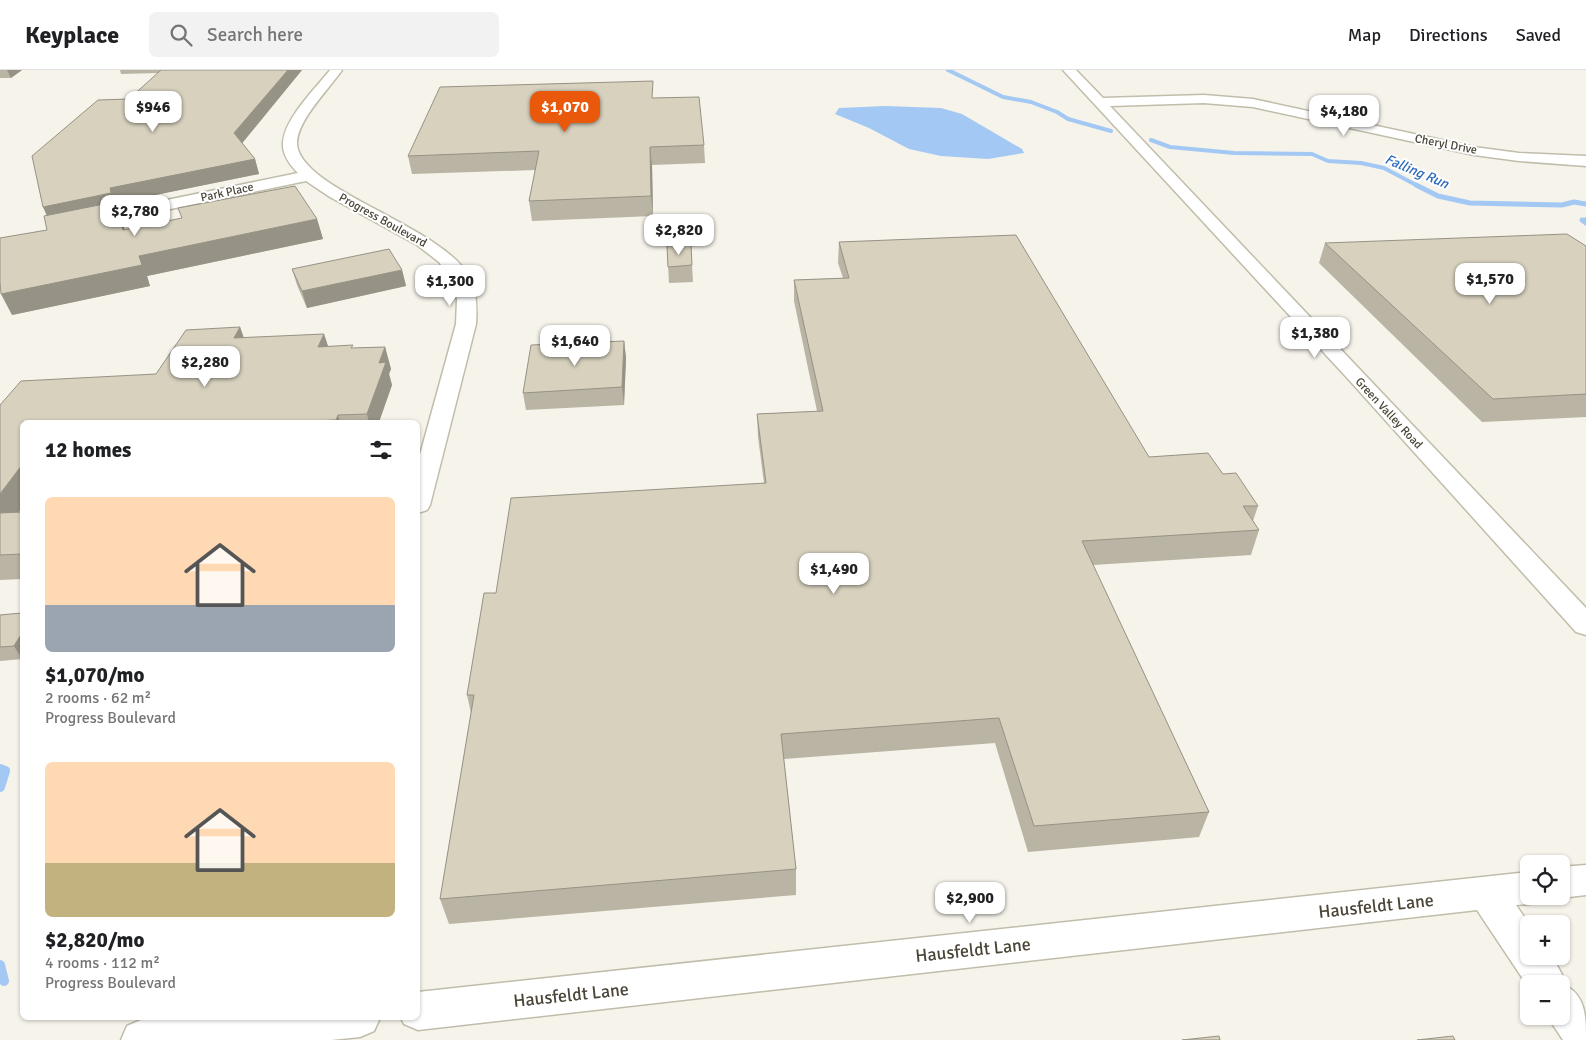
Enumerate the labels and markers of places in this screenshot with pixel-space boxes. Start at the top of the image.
pin: $946 [123,90,183,133]
pin: $1,070 [524,90,606,133]
pin: $4,180 [1303,94,1385,137]
pin: $2,780 [94,194,176,237]
pin: $2,820 [638,214,720,256]
pin: $1,570 [1449,262,1531,305]
pin: $1,300 [409,264,491,307]
pin: $1,380 [1274,316,1356,359]
pin: $1,640 [534,324,616,367]
pin: $2,280 [164,346,246,388]
pin: $1,490 [793,552,875,595]
pin: $2,900 [929,882,1011,924]

